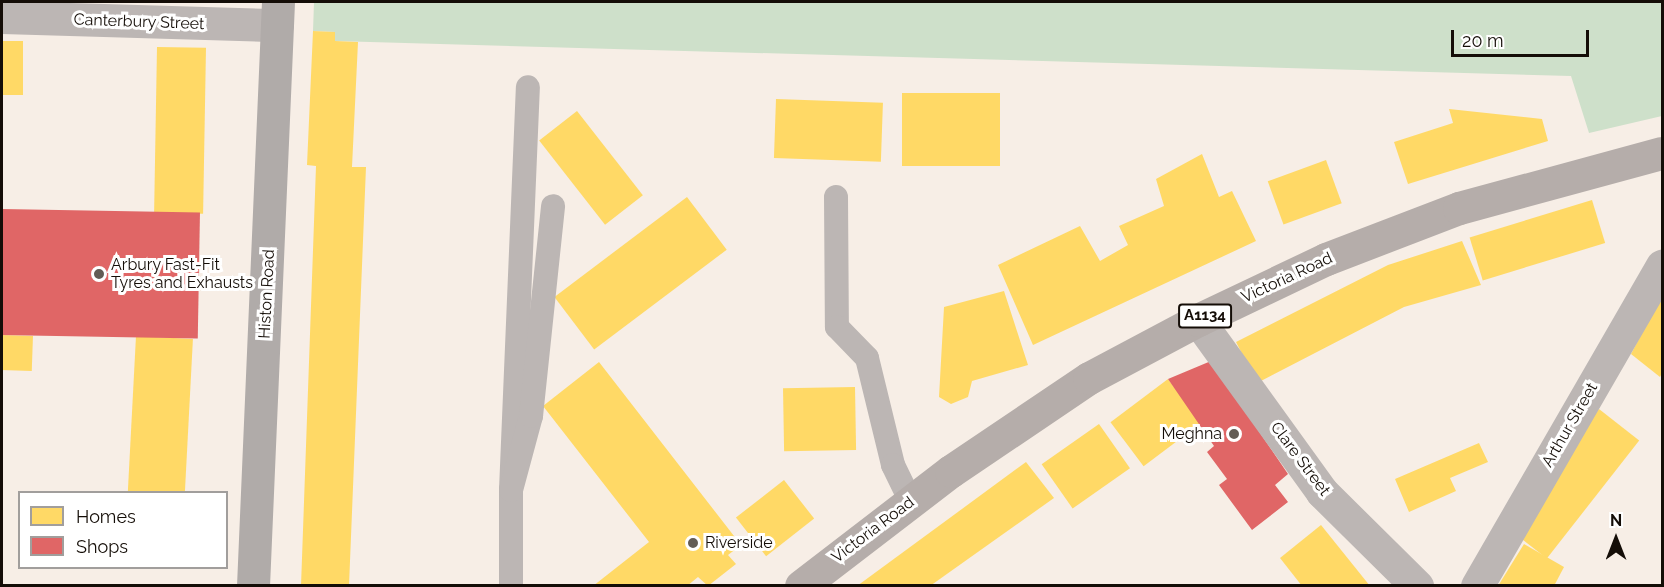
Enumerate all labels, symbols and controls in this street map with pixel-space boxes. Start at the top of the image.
street label: Canterbury Street [73,10,205,34]
scale bar [1454,18,1592,56]
text: 20 m [1462,30,1504,51]
street label: Histon Road [255,249,279,339]
street label: Victoria Road [1238,249,1336,307]
place label: Arbury Fast-Fit Tyres and Exhausts [111,255,253,293]
marker: Arbury Fast-Fit Tyres and Exhausts [92,267,106,281]
road number: A1134 [1178,304,1232,328]
street label: Arthur Street [1538,379,1602,471]
street label: Clare Street [1266,418,1334,500]
place label: Meghna [1161,424,1222,444]
marker: Meghna [1227,427,1241,441]
legend [18,491,228,569]
street label: Victoria Road [828,493,918,567]
text: Homes [76,506,136,527]
north arrow [1586,509,1646,569]
text: N [1610,511,1622,530]
place label: Riverside [705,533,773,553]
text: Shops [76,536,128,557]
marker: Riverside [686,536,700,550]

